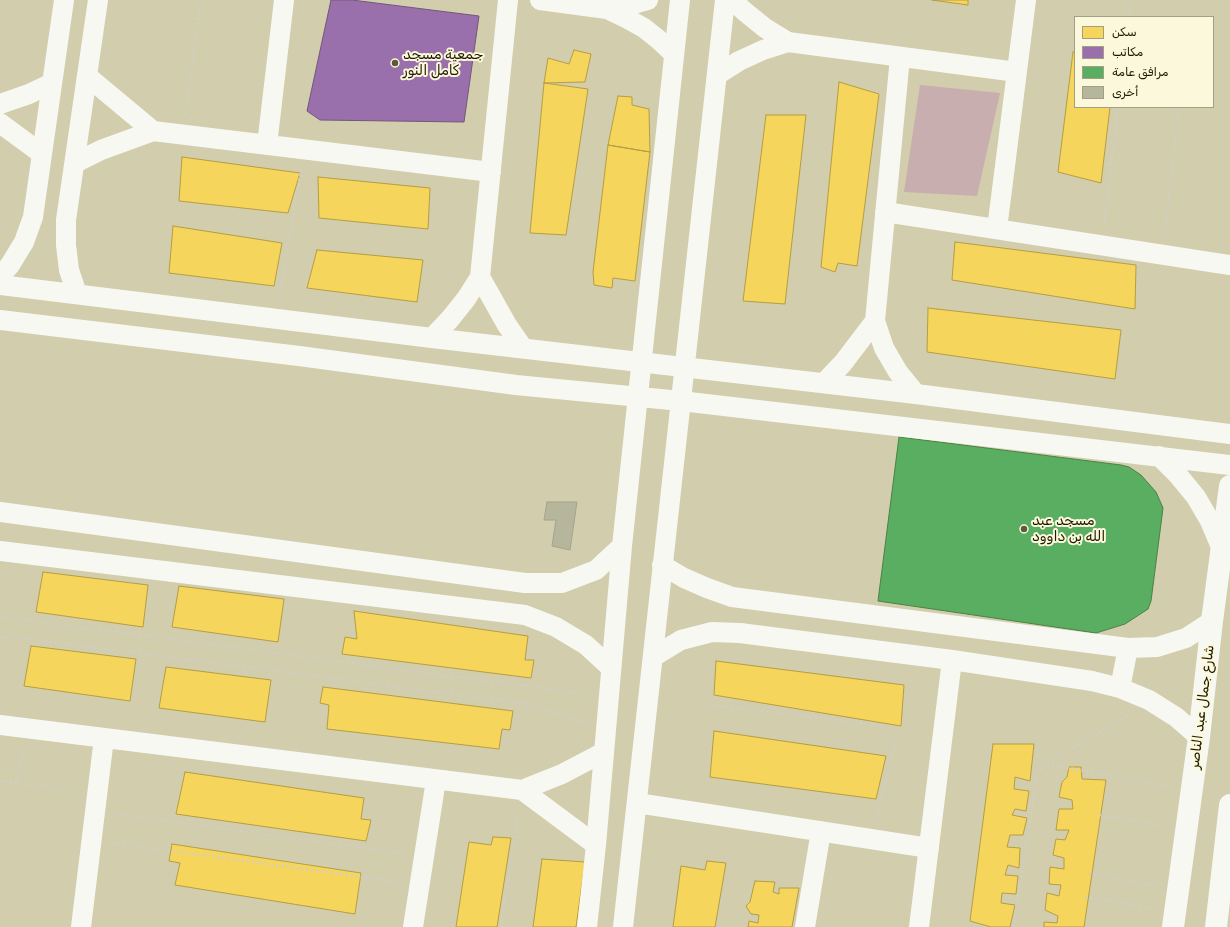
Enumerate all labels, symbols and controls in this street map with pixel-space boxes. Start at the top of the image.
legend [1074,16,1214,108]
text: سكن [1112,25,1137,39]
text: مكاتب [1112,45,1143,59]
place label: جمعية مسجد كامل النور [403,47,483,80]
marker: جمعية مسجد كامل النور [390,58,400,68]
text: مرافق عامة [1112,65,1168,79]
text: أخرى [1112,85,1138,99]
place label: مسجد عبد الله بن داوود [1032,513,1105,546]
marker: مسجد عبد الله بن داوود [1019,524,1029,534]
street label: شارع جمال عبد الناصر [1186,644,1218,770]

